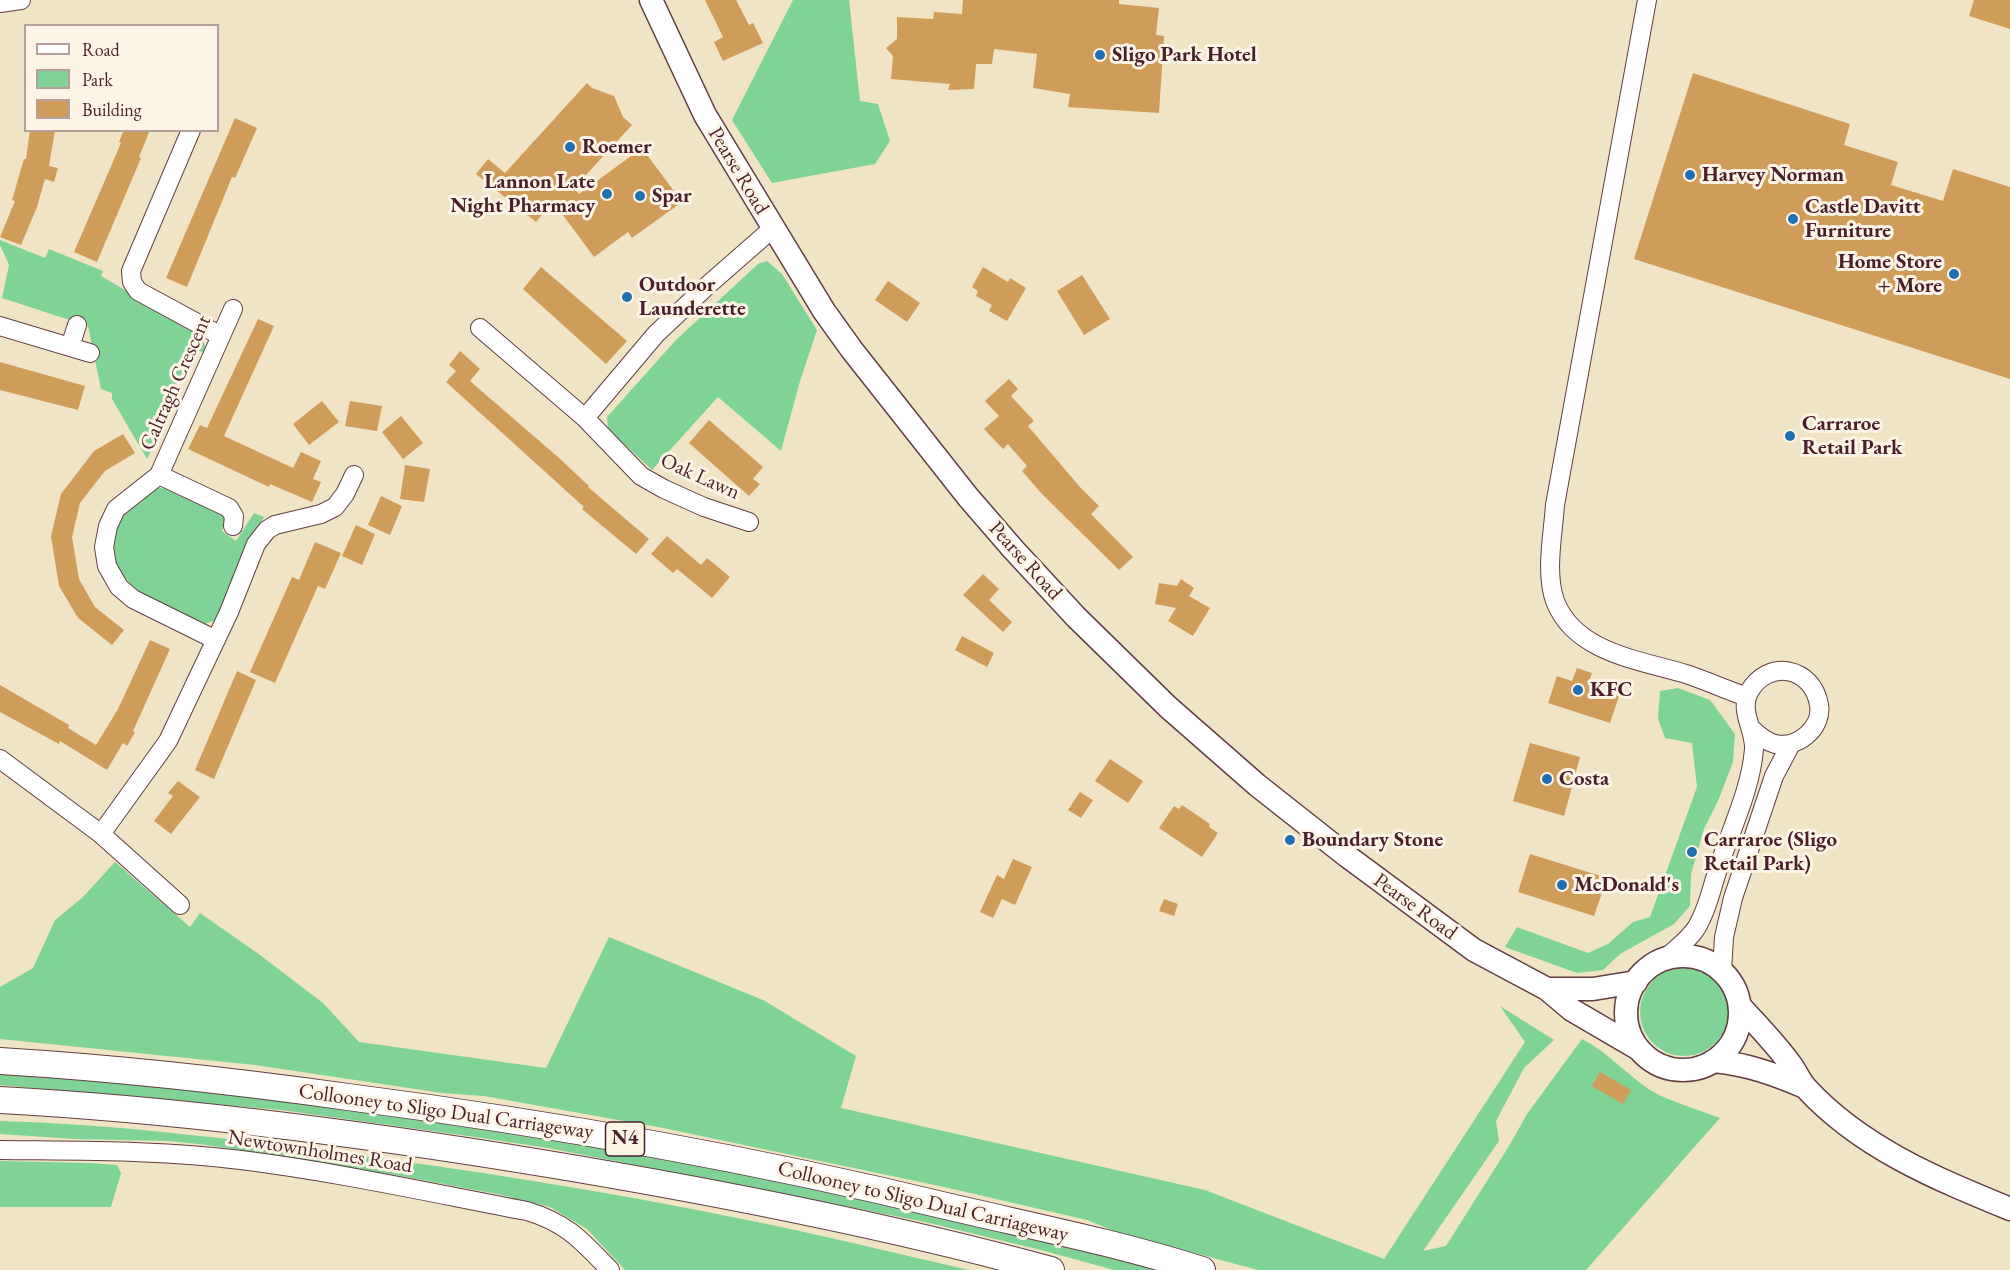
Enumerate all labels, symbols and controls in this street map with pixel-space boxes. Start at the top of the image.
legend [24,24,219,132]
text: Road [82,38,120,61]
place label: Sligo Park Hotel [1112,42,1257,68]
marker: Sligo Park Hotel [1093,48,1107,62]
text: Park [82,68,113,91]
text: Building [82,98,142,121]
street label: Pearse Road [702,123,774,219]
place label: Roemer [582,134,652,160]
marker: Roemer [563,140,577,154]
place label: Harvey Norman [1702,162,1844,188]
marker: Harvey Norman [1683,168,1697,182]
place label: Lannon Late Night Pharmacy [450,169,595,219]
place label: Spar [652,183,692,209]
marker: Lannon Late Night Pharmacy [600,187,614,201]
marker: Spar [633,189,647,203]
place label: Castle Davitt Furniture [1805,194,1921,244]
marker: Castle Davitt Furniture [1786,212,1800,226]
place label: Home Store + More [1838,249,1942,299]
marker: Home Store + More [1947,267,1961,281]
place label: Outdoor Launderette [639,272,746,322]
marker: Outdoor Launderette [620,290,634,304]
street label: Caltragh Crescent [135,311,217,455]
place label: Carraroe Retail Park [1802,411,1903,461]
marker: Carraroe Retail Park [1783,429,1797,443]
street label: Oak Lawn [656,448,744,506]
street label: Pearse Road [983,516,1067,606]
place label: KFC [1590,677,1632,703]
marker: KFC [1571,683,1585,697]
place label: Costa [1559,766,1609,792]
marker: Costa [1540,772,1554,786]
place label: Boundary Stone [1302,827,1443,853]
place label: Carraroe (Sligo Retail Park) [1704,827,1837,877]
marker: Boundary Stone [1283,833,1297,847]
marker: Carraroe (Sligo Retail Park) [1685,845,1699,859]
street label: Pearse Road [1368,868,1462,946]
place label: McDonald's [1574,872,1679,898]
marker: McDonald's [1555,878,1569,892]
street label: Collooney to Sligo Dual Carriageway [297,1079,595,1145]
road number: N4 [606,1122,644,1156]
street label: Newtownholmes Road [226,1125,414,1179]
street label: Collooney to Sligo Dual Carriageway [775,1156,1071,1248]

